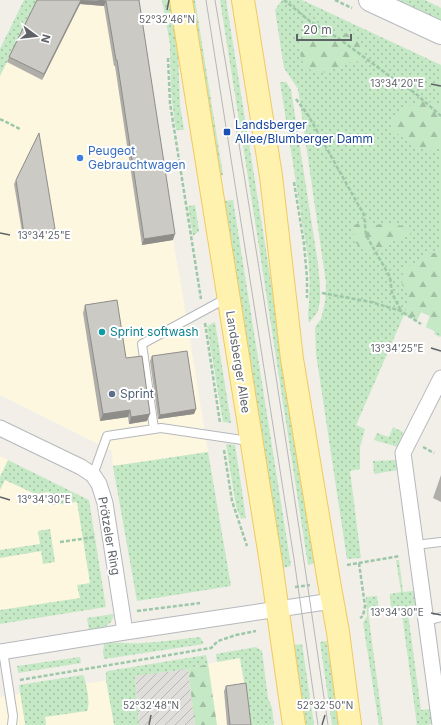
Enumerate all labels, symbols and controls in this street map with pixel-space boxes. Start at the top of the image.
text: 52°32'46"N [139,13,195,25]
north arrow [16,16,56,56]
scale bar [297,16,351,42]
text: 20 m [303,22,332,37]
text: N [38,33,54,44]
text: 13°34'20"E [370,77,424,89]
place label: Landsberger Allee/Blumberger Damm [235,117,373,146]
marker: Landsberger Allee/Blumberger Damm [222,127,232,137]
place label: Peugeot Gebrauchtwagen [88,143,186,172]
marker: Peugeot Gebrauchtwagen [75,153,85,163]
text: 13°34'25"E [17,229,71,241]
street label: Landsberger Allee [223,310,254,414]
place label: Sprint softwash [110,324,199,339]
marker: Sprint softwash [97,327,107,337]
text: 13°34'25"E [370,342,424,354]
place label: Sprint [120,386,154,401]
marker: Sprint [107,389,117,399]
text: 13°34'30"E [17,493,71,505]
street label: Prötzeler Ring [95,495,124,576]
text: 13°34'30"E [370,606,424,618]
text: 52°32'48"N [123,699,179,711]
text: 52°32'50"N [297,699,353,711]

